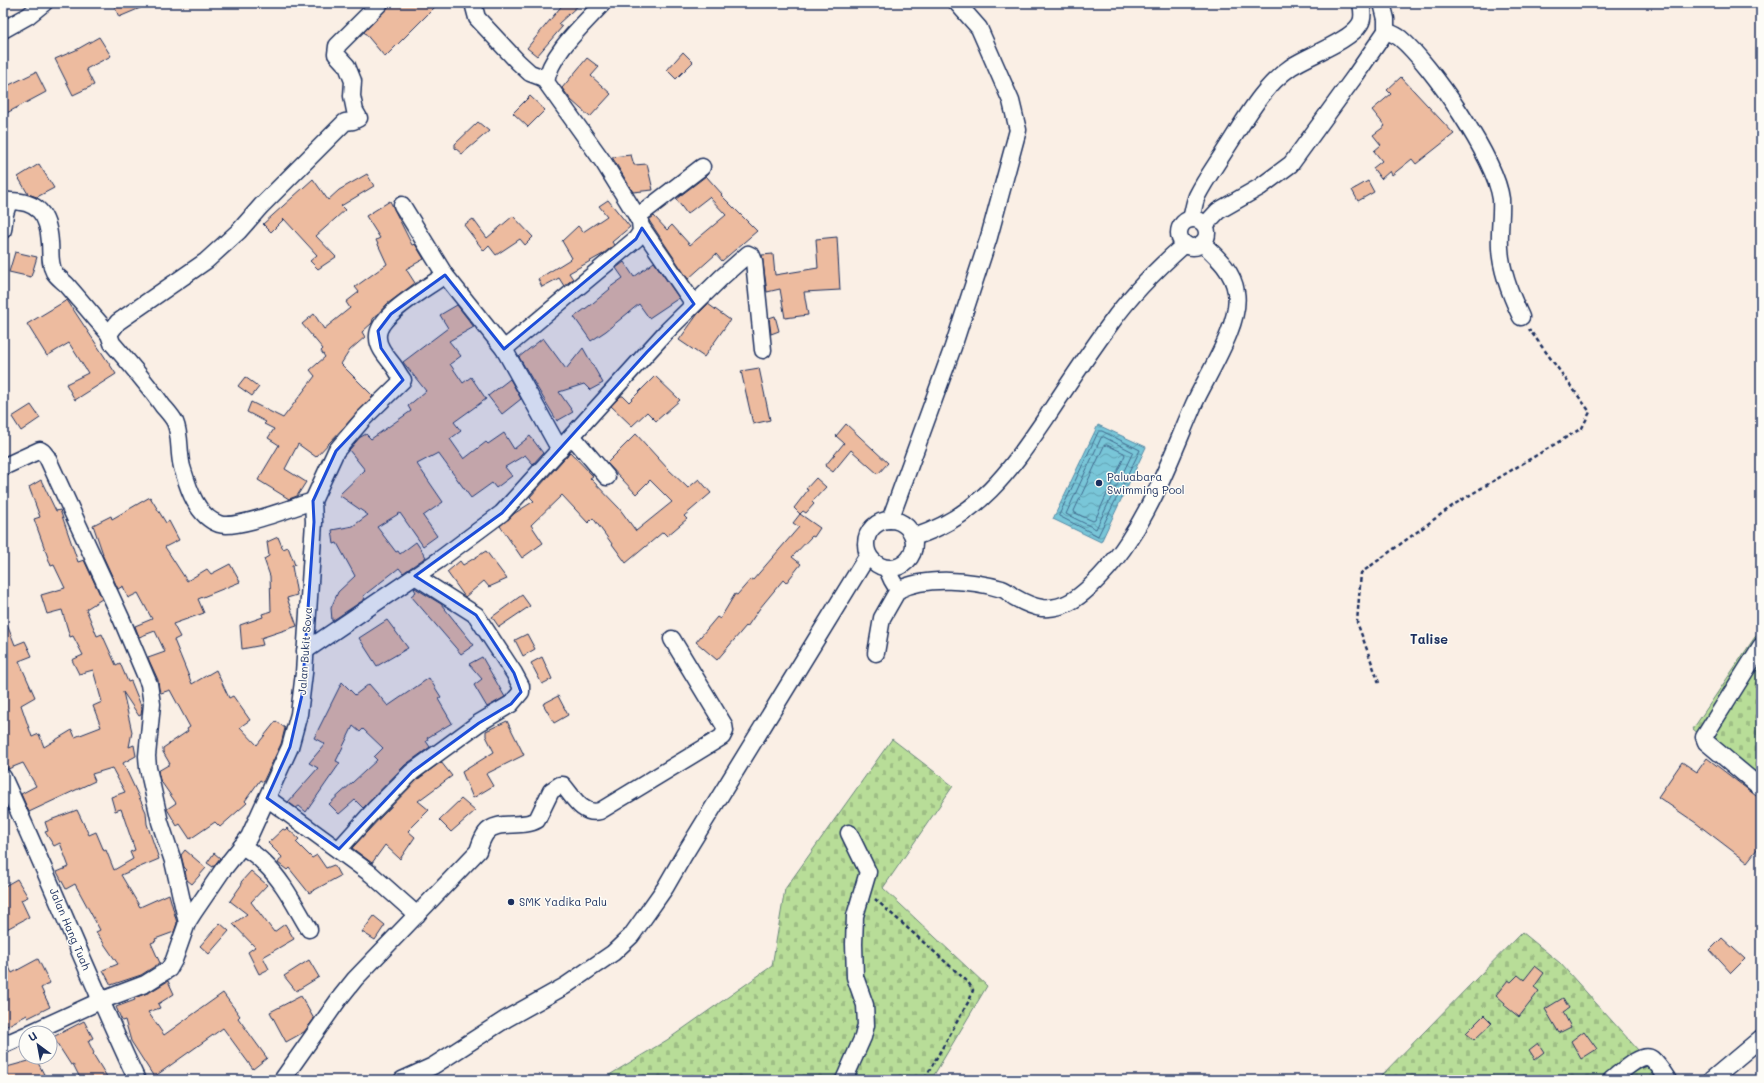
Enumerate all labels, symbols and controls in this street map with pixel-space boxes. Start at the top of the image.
place label: Paluabara Swimming Pool [1107,469,1185,497]
marker: Paluabara Swimming Pool [1094,478,1104,488]
street label: Jalan Bukit Sova [294,606,315,695]
district label: Talise [1410,630,1448,647]
street label: Jalan Hang Tuah [46,885,95,972]
place label: SMK Yadika Palu [519,894,607,909]
marker: SMK Yadika Palu [506,897,516,907]
north arrow [18,1025,58,1065]
text: U [25,1028,40,1045]

